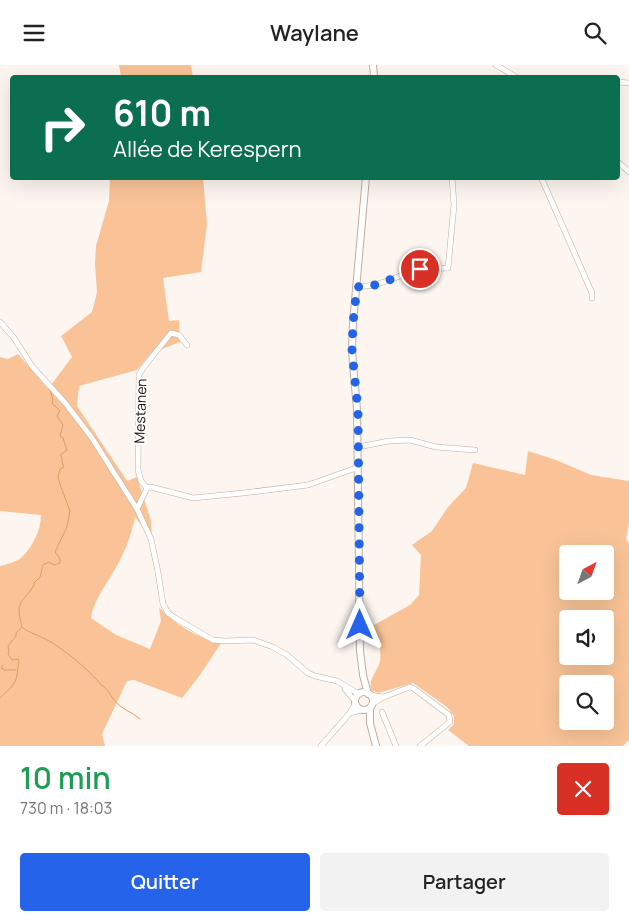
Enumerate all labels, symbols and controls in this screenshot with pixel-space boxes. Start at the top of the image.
text: Waylane [270,18,359,48]
icon: menu [20,19,48,47]
icon: search [581,19,609,47]
text: 610 m [113,89,211,137]
icon: right [30,95,95,160]
text: Allée de Kerespern [113,134,302,164]
pin [399,248,441,290]
icon: arrive [406,255,434,283]
street label: Mestanen [129,378,151,444]
north arrow [559,545,614,600]
map controls [559,545,614,730]
position arrow [333,598,385,650]
button: sound [559,610,614,665]
button: search [559,675,614,730]
text: 10 min [20,757,111,798]
button: close [557,763,609,815]
text: 730 m · 18:03 [20,797,112,819]
button: Quitter [20,853,310,911]
button: Partager [320,853,609,911]

